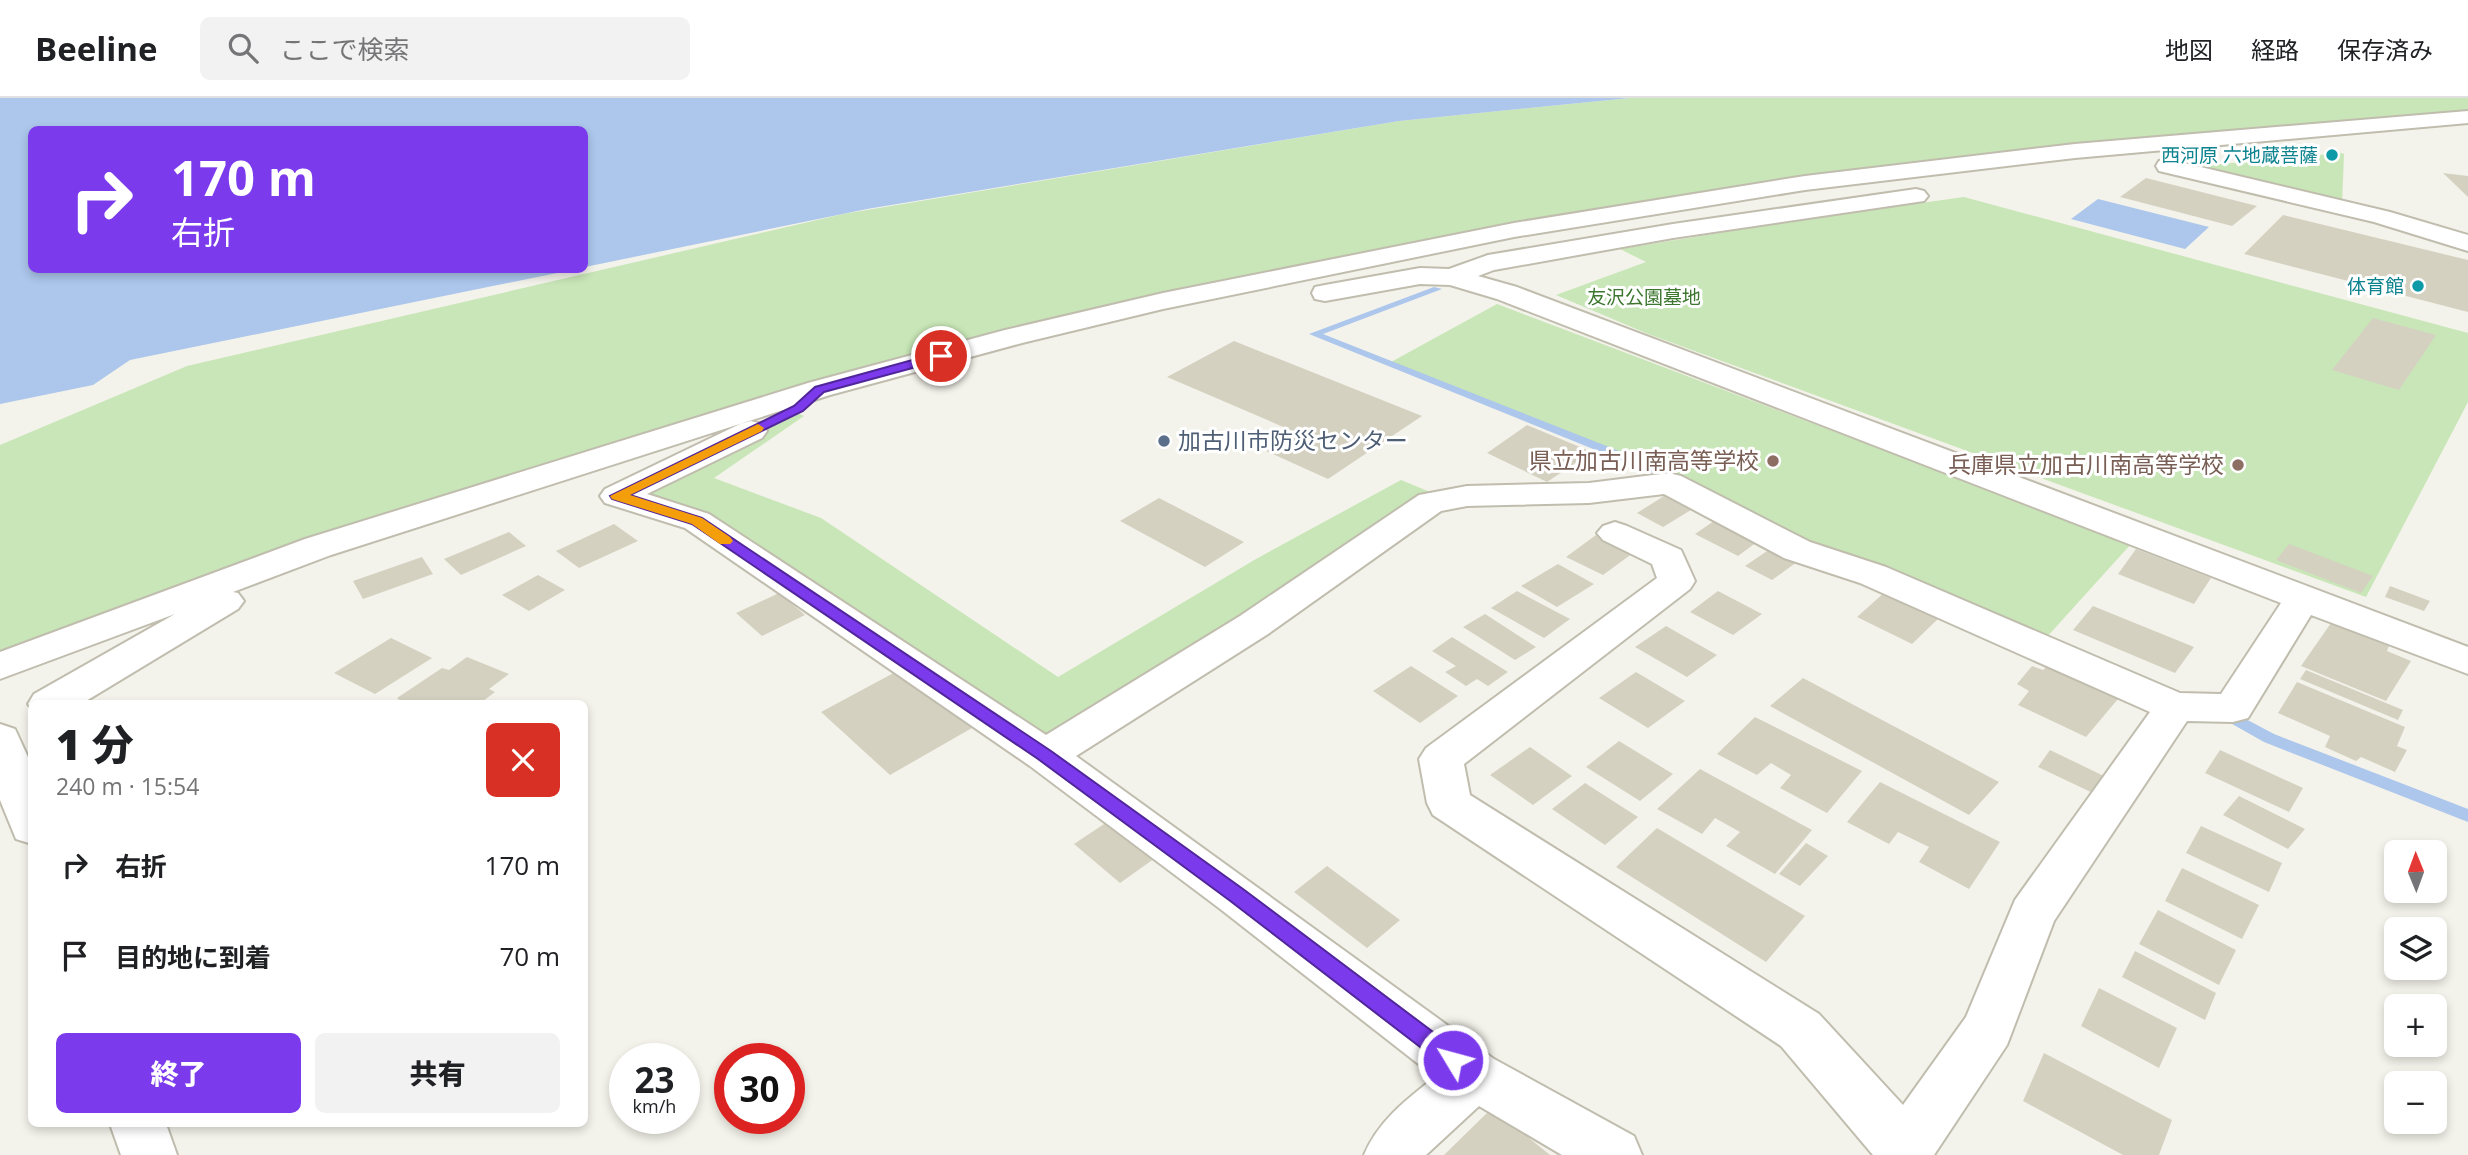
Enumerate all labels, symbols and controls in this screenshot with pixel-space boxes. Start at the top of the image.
search box [200,17,690,80]
text: Beeline [35,26,158,71]
icon: search [224,29,262,67]
text: ここで検索 [280,31,410,67]
text: 地図 [2165,33,2213,66]
text: 経路 [2251,33,2299,66]
text: 保存済み [2337,33,2433,66]
place label: 西河原 六地蔵菩薩 [2161,142,2318,168]
text: 170 m [171,144,316,210]
marker: 西河原 六地蔵菩薩 [2324,147,2340,163]
icon: right [56,154,147,245]
text: 右折 [171,210,235,253]
place label: 体育館 [2347,273,2404,299]
marker: 体育館 [2410,278,2426,294]
park label: 友沢公園墓地 [1587,284,1701,310]
pin [911,326,971,386]
icon: arrive [922,337,960,375]
place label: 加古川市防災センター [1178,424,1408,456]
marker: 加古川市防災センター [1156,433,1172,449]
place label: 県立加古川南高等学校 [1529,444,1759,476]
place label: 兵庫県立加古川南高等学校 [1948,448,2224,480]
marker: 県立加古川南高等学校 [1765,453,1781,469]
marker: 兵庫県立加古川南高等学校 [2230,457,2246,473]
text: 1 分 [56,715,134,772]
button: close [486,723,560,797]
text: 240 m · 15:54 [56,770,199,802]
north arrow [2384,840,2446,903]
map controls [2384,840,2447,1134]
icon: right [56,846,94,884]
text: 170 m [485,847,560,883]
text: 右折 [115,848,167,884]
button: layers [2384,917,2447,980]
icon: arrive [56,937,94,975]
text: 70 m [499,938,560,974]
text: 目的地に到着 [115,939,271,975]
button: + [2384,994,2447,1057]
position arrow [1416,1023,1490,1097]
button: 終了 [56,1033,301,1113]
button: 共有 [315,1033,560,1113]
speed limit sign: 30 [714,1043,805,1134]
text: 23 [634,1056,675,1103]
button: − [2384,1071,2447,1134]
text: km/h [633,1094,676,1118]

